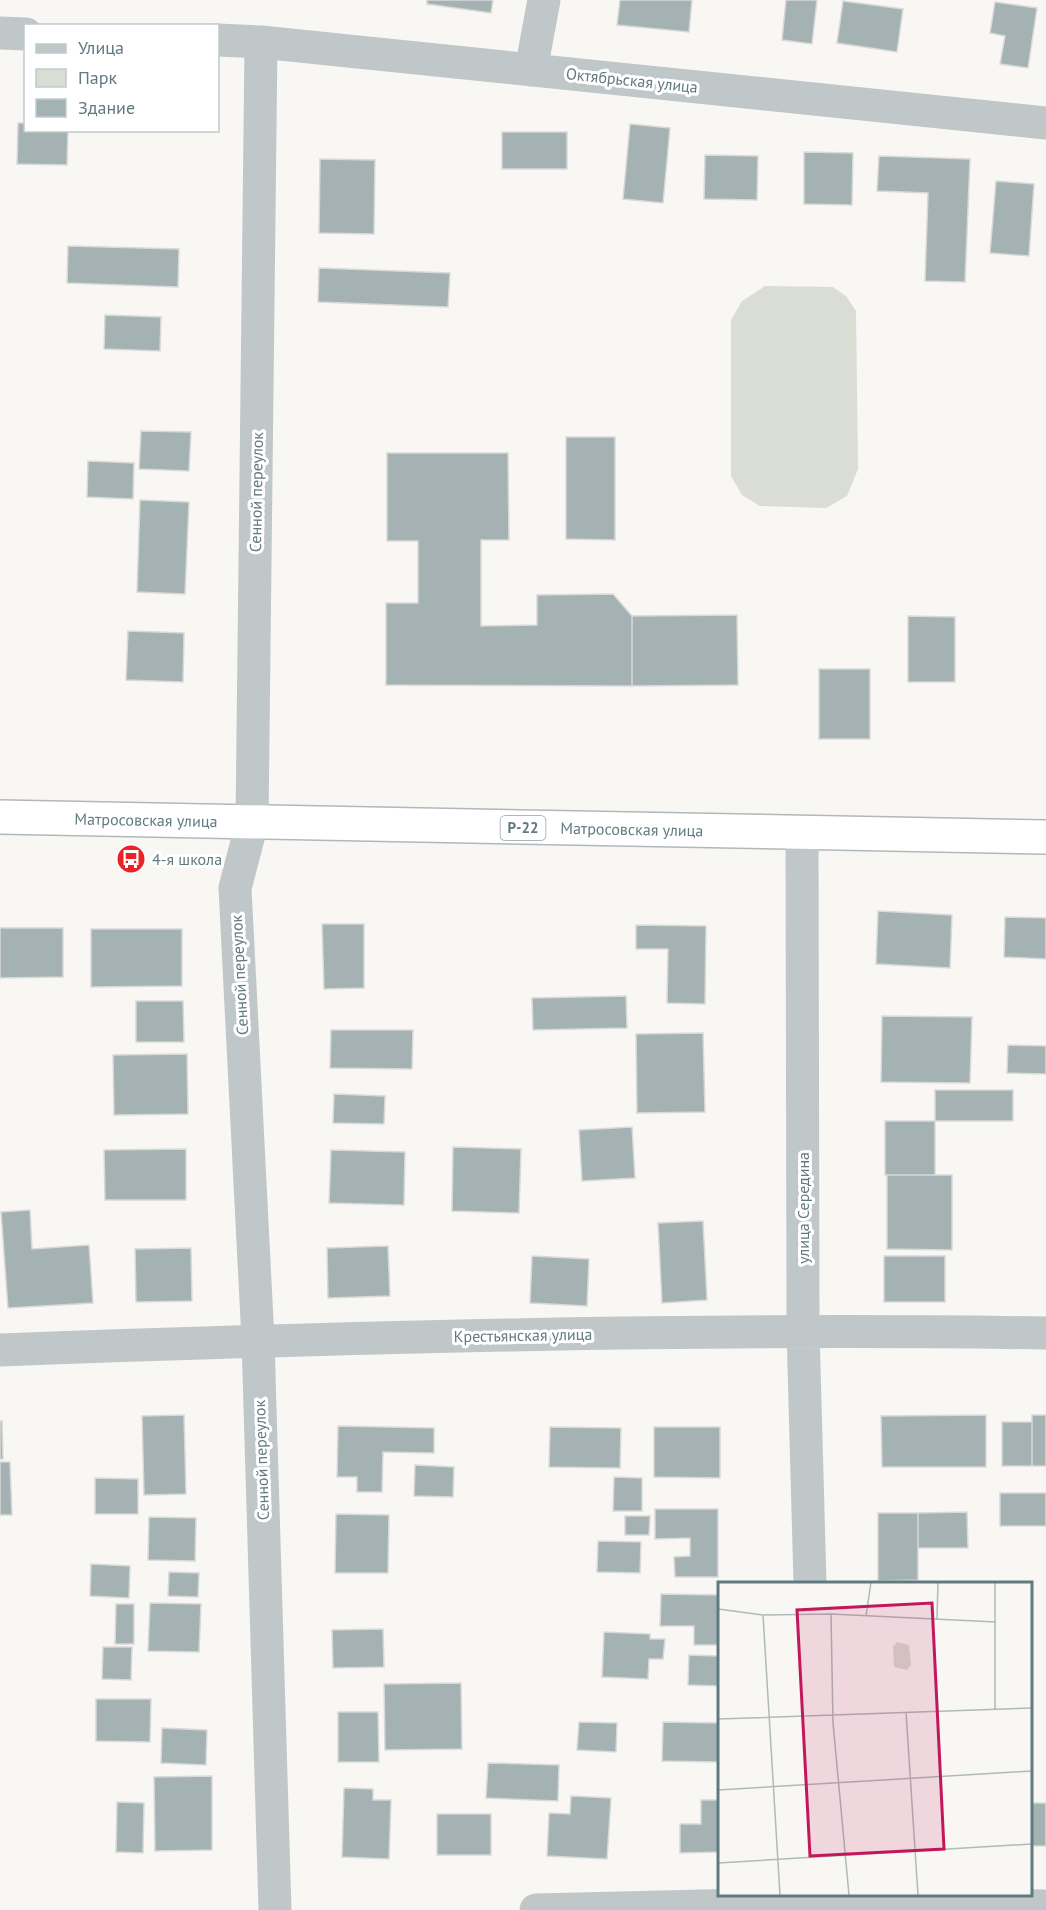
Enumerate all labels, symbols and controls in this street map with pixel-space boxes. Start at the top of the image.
legend [24,24,219,132]
text: Улица [78,36,124,59]
street label: Октябрьская улица [565,63,699,97]
text: Парк [78,66,118,89]
text: Здание [78,96,135,119]
street label: Сенной переулок [245,431,267,552]
street label: Матросовская улица [74,808,218,831]
road number: Р-22 [500,816,546,840]
street label: Матросовская улица [560,818,704,840]
bus stop icon: 4-я школа [115,843,147,875]
place label: 4-я школа [152,849,222,869]
street label: Сенной переулок [226,914,252,1036]
street label: улица Середина [793,1152,813,1264]
street label: Крестьянская улица [453,1324,593,1346]
street label: Сенной переулок [249,1399,273,1520]
inset map [718,1582,1031,1895]

